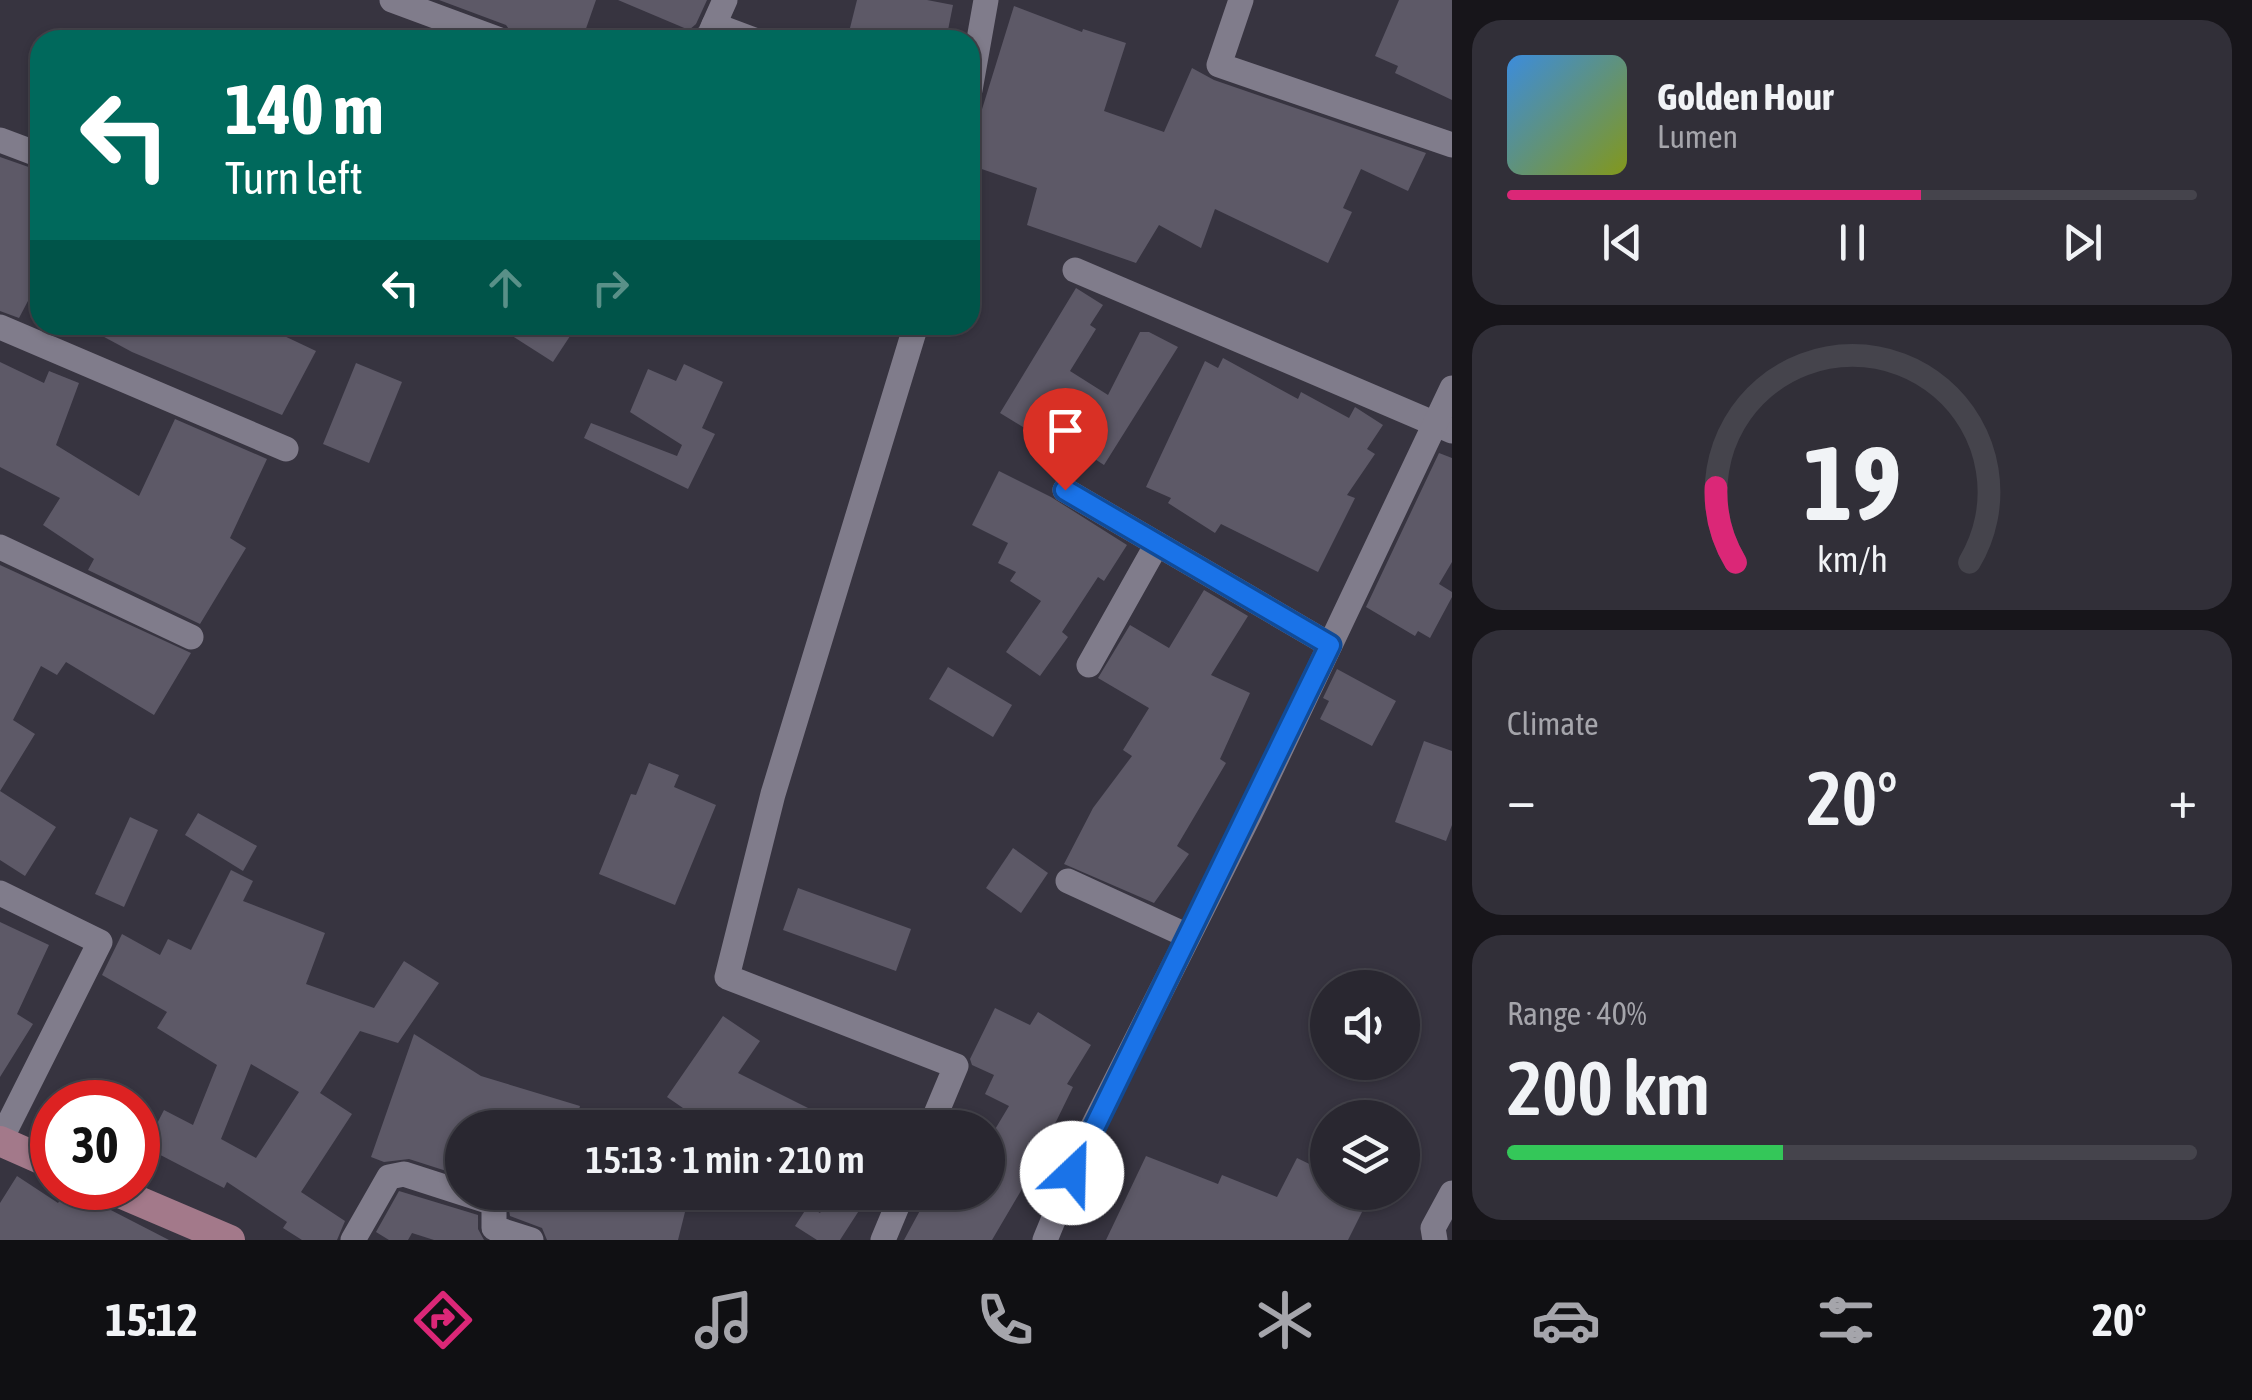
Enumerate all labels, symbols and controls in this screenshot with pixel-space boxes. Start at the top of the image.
text: 140 m [225,69,384,149]
icon: left [60,70,190,200]
text: Golden Hour [1657,75,1833,118]
text: Lumen [1657,118,1738,155]
text: Turn left [225,152,363,204]
icon: previous [1595,215,1650,270]
icon: pause [1825,215,1880,270]
icon: next [2055,215,2110,270]
icon: left [373,260,428,315]
icon: ahead [478,260,533,315]
icon: right [583,260,638,315]
pin [1023,388,1108,491]
icon: arrive [1038,403,1093,458]
text: 19 [1803,423,1901,542]
text: km/h [1817,539,1887,580]
text: Climate [1507,705,1599,742]
text: 20° [1806,755,1898,841]
text: − [1507,767,1536,830]
text: + [2168,767,2197,830]
map controls [1310,970,1420,1210]
button: sound [1310,970,1420,1080]
text: Range · 40% [1507,995,1647,1032]
text: 200 km [1507,1045,1710,1131]
speed limit sign: 30 [30,1080,160,1210]
button: layers [1310,1100,1420,1210]
position arrow [1020,1121,1124,1225]
text: 15:13 · 1 min · 210 m [585,1138,865,1181]
icon: directions [408,1285,478,1355]
icon: music [689,1285,759,1355]
icon: phone [970,1285,1040,1355]
icon: climate [1250,1285,1320,1355]
icon: car [1531,1285,1601,1355]
icon: filters [1811,1285,1881,1355]
text: 15:12 [105,1294,198,1346]
text: 20° [2092,1294,2147,1346]

